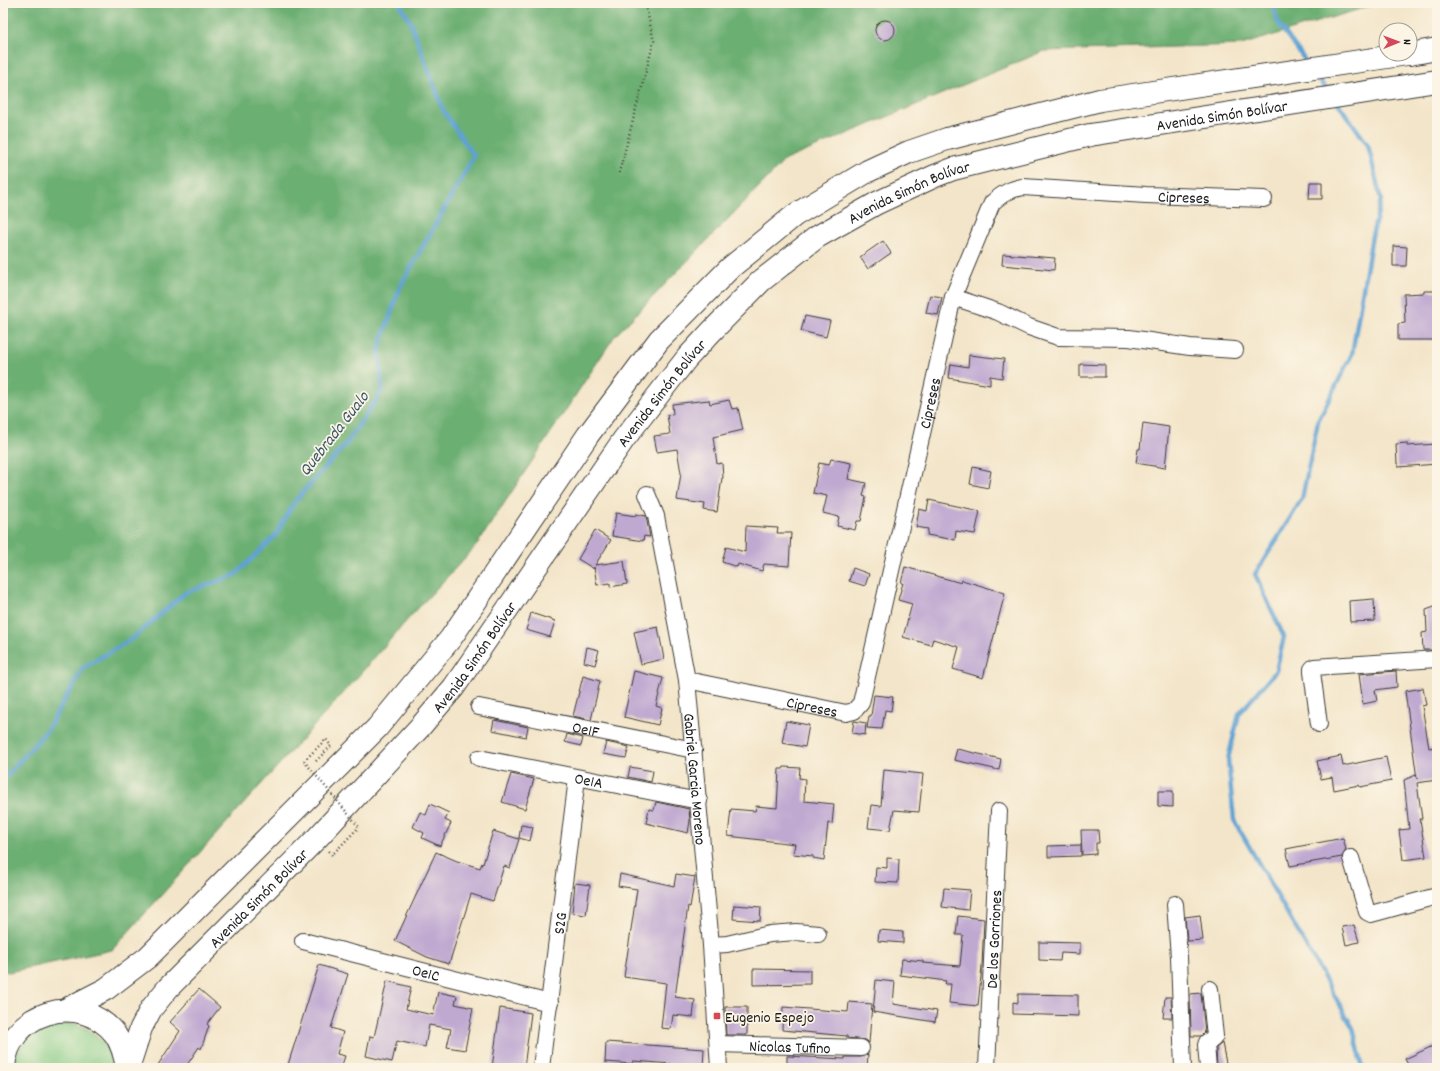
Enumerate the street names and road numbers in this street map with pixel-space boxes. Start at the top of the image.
street label: Avenida Simón Bolívar [1155,95,1289,139]
street label: Avenida Simón Bolívar [844,156,973,231]
street label: Cipreses [1158,186,1210,211]
street label: Avenida Simón Bolívar [613,335,713,452]
street label: Cipreses [915,375,948,431]
street label: Avenida Simón Bolívar [428,598,523,719]
street label: Cipreses [784,692,840,725]
street label: Gabriel Garcia Moreno [676,712,711,846]
street label: Oe1F [570,717,601,745]
street label: Oe1A [572,768,605,796]
street label: Avenida Simón Bolívar [205,844,314,954]
street label: De los Gorriones [982,889,1009,989]
street label: S2G [549,911,574,936]
street label: Oe1C [409,960,442,989]
street label: Nicolas Tufino [749,1036,831,1061]

